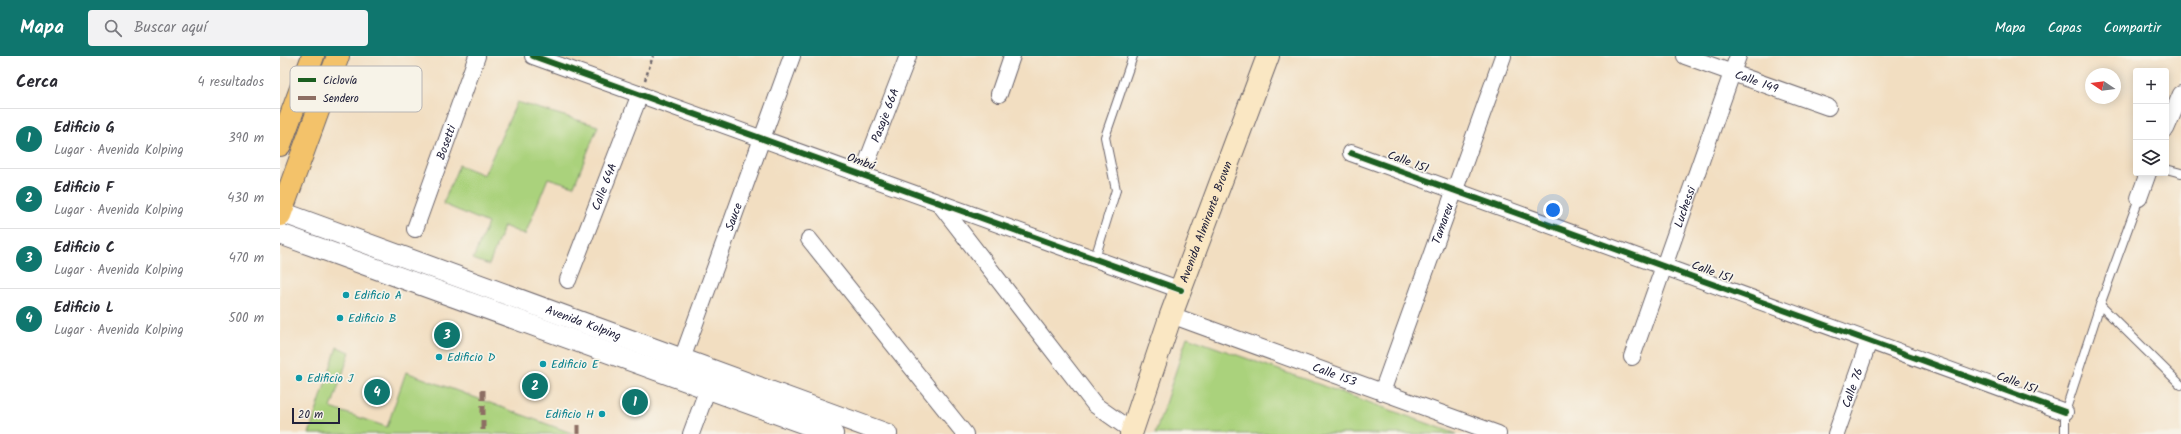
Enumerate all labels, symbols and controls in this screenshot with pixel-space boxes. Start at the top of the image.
search box [88,10,368,46]
text: Mapa [20,13,64,43]
text: Buscar aquí [134,16,207,40]
icon: search [102,17,124,39]
text: Mapa [1995,17,2026,39]
text: Capas [2048,17,2082,39]
text: Compartir [2104,17,2161,39]
street label: Calle 149 [1732,65,1781,98]
legend [290,66,422,112]
north arrow [2085,68,2121,104]
map controls [2133,68,2169,176]
button: + [2133,68,2169,104]
text: Cerca [16,69,58,96]
text: 4 resultados [197,72,264,93]
text: Ciclovía [323,72,357,90]
street label: Pasaje 66A [866,85,904,145]
text: Sendero [323,90,359,108]
button: − [2133,104,2169,140]
text: Edificio G [54,116,115,140]
street label: Bosetti [431,121,461,162]
text: 1 [27,128,31,149]
text: 390 m [228,128,264,149]
text: Lugar · Avenida Kolping [54,140,184,161]
button: layers [2133,140,2169,176]
street label: Calle 151 [1385,146,1432,178]
street label: Ombú [844,148,878,176]
street label: Avenida Almirante Brown [1174,158,1237,285]
street label: Calle 64A [586,160,622,213]
text: Edificio F [54,176,114,200]
street label: Luchessi [1669,183,1701,230]
text: 2 [25,188,33,209]
text: 430 m [227,188,264,209]
text: Lugar · Avenida Kolping [54,200,184,221]
street label: Sauce [720,200,748,233]
street label: Tamareu [1427,200,1459,247]
your location [1543,200,1563,220]
text: Edificio C [54,236,115,260]
text: 3 [25,248,33,269]
text: 470 m [229,248,264,269]
street label: Calle 151 [1689,256,1736,288]
text: Lugar · Avenida Kolping [54,260,184,281]
place label: Edificio A [354,286,402,305]
marker: Edificio A [341,290,351,300]
text: Edificio L [54,296,114,320]
street label: Avenida Kolping [543,300,624,345]
text: 4 [25,308,33,329]
text: 500 m [228,308,264,329]
place label: Edificio B [348,309,396,328]
marker: Edificio B [335,313,345,323]
text: Lugar · Avenida Kolping [54,320,184,341]
pin: 3 [434,320,460,350]
place label: Edificio D [447,348,496,367]
marker: Edificio D [434,352,444,362]
place label: Edificio E [551,355,600,374]
street label: Calle 153 [1310,358,1360,391]
marker: Edificio E [538,359,548,369]
street label: Calle 76 [1837,365,1868,410]
street label: Calle 151 [1994,367,2041,399]
place label: Edificio J [307,369,354,388]
pin: 2 [522,371,548,401]
marker: Edificio J [294,373,304,383]
pin: 4 [364,377,390,407]
pin: 1 [622,387,648,417]
place label: Edificio H [545,405,594,424]
scale bar [292,406,340,425]
text: 20 m [298,406,323,424]
marker: Edificio H [597,409,607,419]

